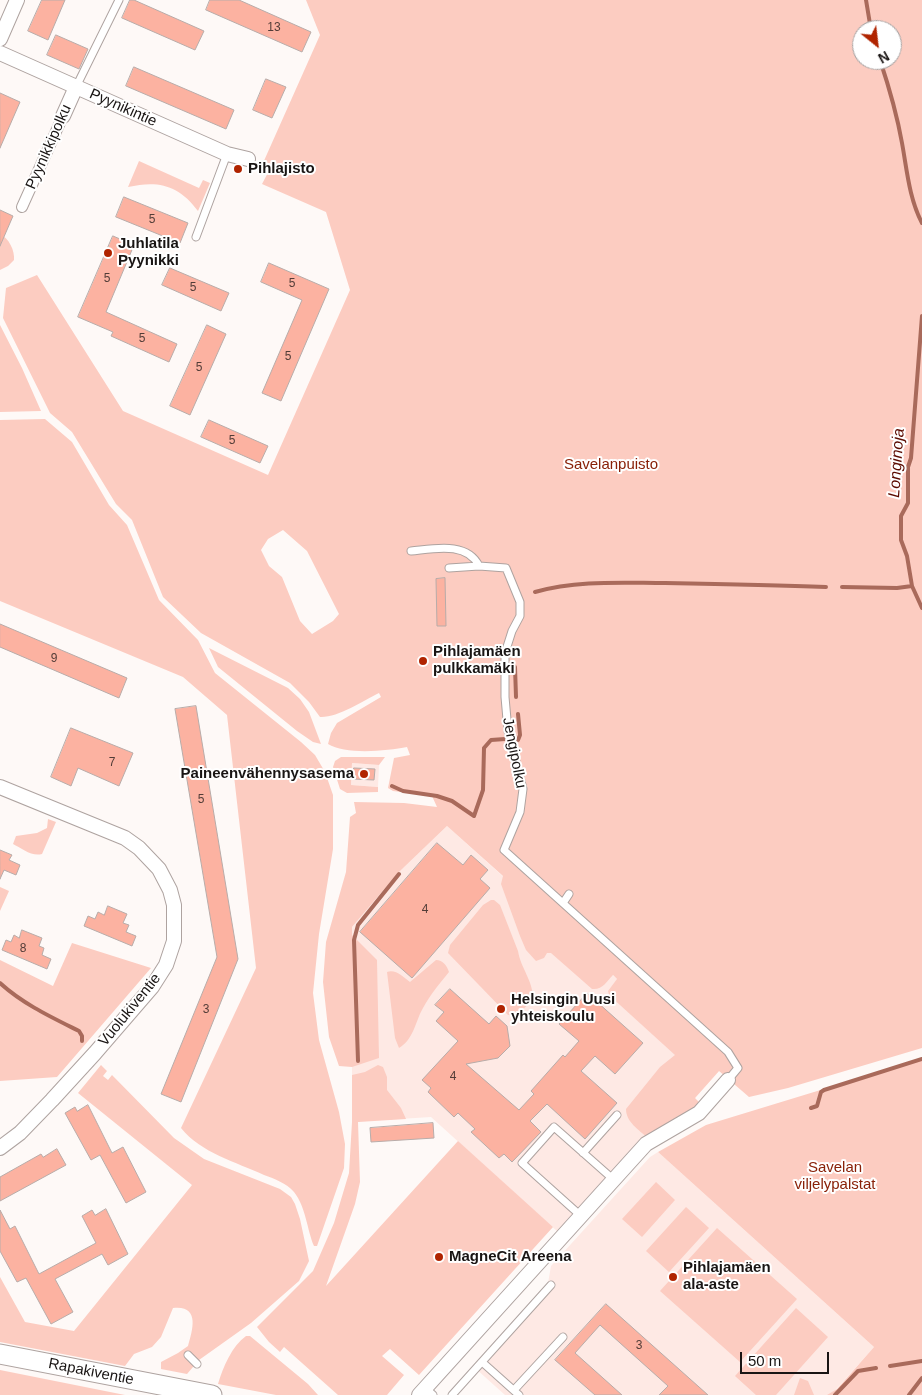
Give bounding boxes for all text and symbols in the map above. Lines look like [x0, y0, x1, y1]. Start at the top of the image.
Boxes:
north arrow [852, 20, 902, 70]
house number: 13 [267, 21, 281, 35]
text: N [875, 48, 892, 67]
street label: Pyynikintie [87, 85, 159, 131]
street label: Pyynikkipolku [22, 102, 76, 192]
place label: Pihlajisto [248, 160, 315, 178]
marker: Pihlajisto [232, 163, 244, 175]
house number: 5 [149, 213, 155, 227]
place label: Juhlatila Pyynikki [118, 235, 179, 270]
marker: Juhlatila Pyynikki [102, 247, 114, 259]
house number: 5 [104, 272, 110, 286]
house number: 5 [289, 277, 295, 291]
house number: 5 [190, 281, 196, 295]
house number: 5 [139, 332, 145, 346]
house number: 5 [285, 350, 291, 364]
house number: 5 [196, 361, 202, 375]
water label: Longinoja [885, 428, 909, 498]
house number: 5 [229, 434, 235, 448]
park label: Savelanpuisto [564, 456, 658, 474]
place label: Pihlajamäen pulkkamäki [433, 643, 521, 678]
house number: 9 [51, 652, 57, 666]
marker: Pihlajamäen pulkkamäki [417, 655, 429, 667]
street label: Jengipolku [498, 716, 530, 790]
house number: 7 [109, 756, 115, 770]
place label: Paineenvähennysasema [181, 765, 354, 783]
marker: Paineenvähennysasema [358, 768, 370, 780]
house number: 5 [198, 793, 204, 807]
house number: 4 [422, 903, 428, 917]
house number: 8 [20, 942, 26, 956]
street label: Vuolukiventie [95, 970, 165, 1050]
place label: Helsingin Uusi yhteiskoulu [511, 991, 615, 1026]
house number: 3 [203, 1003, 209, 1017]
marker: Helsingin Uusi yhteiskoulu [495, 1003, 507, 1015]
house number: 4 [450, 1070, 456, 1084]
park label: Savelan viljelypalstat [795, 1159, 875, 1194]
place label: MagneCit Areena [449, 1248, 572, 1266]
marker: MagneCit Areena [433, 1251, 445, 1263]
place label: Pihlajamäen ala-aste [683, 1259, 771, 1294]
marker: Pihlajamäen ala-aste [667, 1271, 679, 1283]
house number: 3 [636, 1339, 642, 1353]
scale bar [742, 1342, 831, 1374]
text: 50 m [748, 1352, 781, 1369]
street label: Rapakiventie [47, 1355, 135, 1389]

